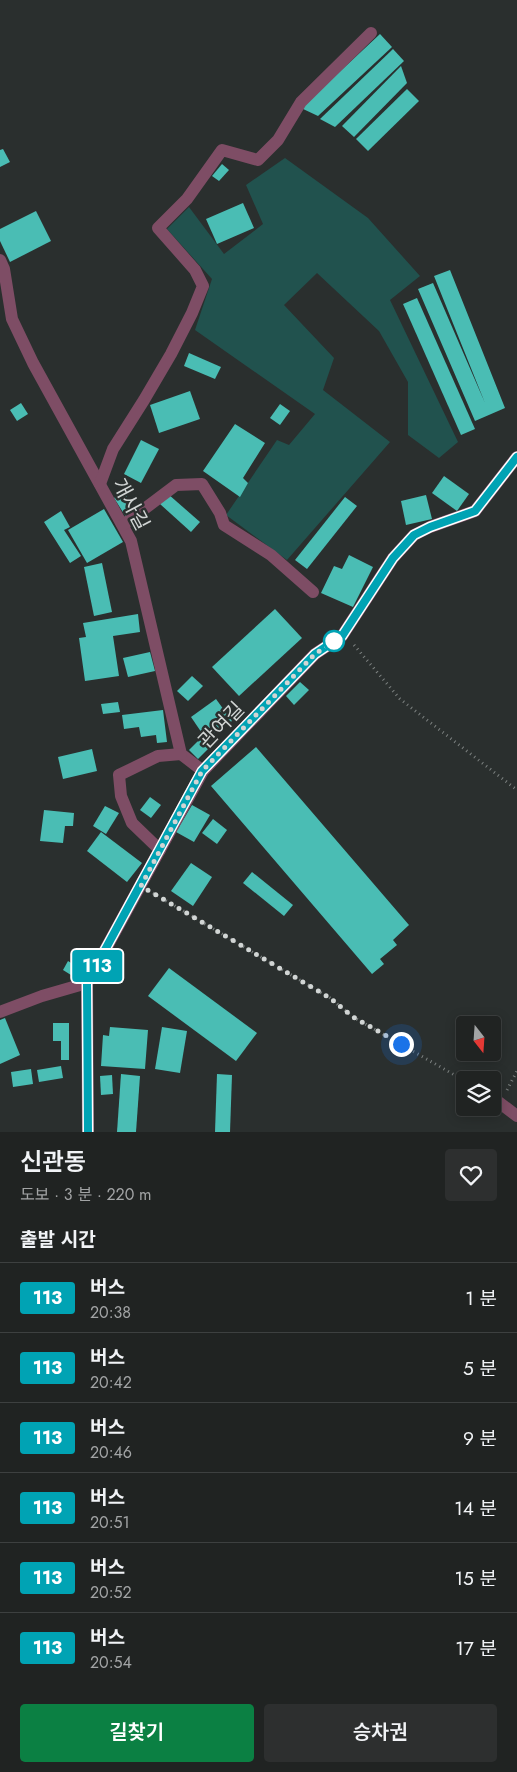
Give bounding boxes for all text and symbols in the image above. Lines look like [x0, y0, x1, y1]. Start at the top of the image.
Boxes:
street label: 개사길 [105, 473, 156, 535]
unlabelled marker [323, 630, 345, 652]
street label: 관여길 [192, 695, 251, 755]
line badge: 113 [68, 950, 126, 982]
text: 113 [82, 953, 112, 979]
north arrow [456, 1016, 501, 1061]
map controls [456, 1016, 501, 1116]
your location [389, 1032, 414, 1057]
button: layers [456, 1071, 501, 1116]
text: 신관동 [20, 1144, 86, 1179]
button: heart [445, 1149, 497, 1201]
text: 도보 · 3 분 · 220 m [20, 1183, 152, 1206]
text: 출발 시간 [20, 1226, 96, 1253]
text: 버스 [90, 1274, 125, 1301]
text: 113 [33, 1285, 62, 1311]
text: 1 분 [465, 1285, 497, 1312]
text: 20:38 [90, 1301, 131, 1324]
text: 버스 [90, 1344, 125, 1371]
text: 113 [33, 1355, 62, 1381]
text: 5 분 [463, 1355, 497, 1382]
text: 20:42 [90, 1371, 132, 1394]
text: 버스 [90, 1414, 125, 1441]
text: 113 [33, 1425, 62, 1451]
text: 9 분 [463, 1425, 497, 1452]
text: 20:46 [90, 1441, 132, 1464]
text: 버스 [90, 1484, 125, 1511]
text: 113 [33, 1495, 62, 1521]
text: 14 분 [454, 1495, 497, 1522]
text: 20:51 [90, 1511, 130, 1534]
text: 버스 [90, 1554, 125, 1581]
text: 113 [33, 1565, 62, 1591]
text: 15 분 [455, 1565, 497, 1592]
text: 20:52 [90, 1581, 132, 1604]
text: 버스 [90, 1624, 125, 1651]
text: 113 [33, 1635, 62, 1661]
text: 17 분 [455, 1635, 497, 1662]
text: 20:54 [90, 1651, 132, 1674]
button: 길찾기 [20, 1704, 254, 1762]
button: 승차권 [264, 1704, 497, 1762]

